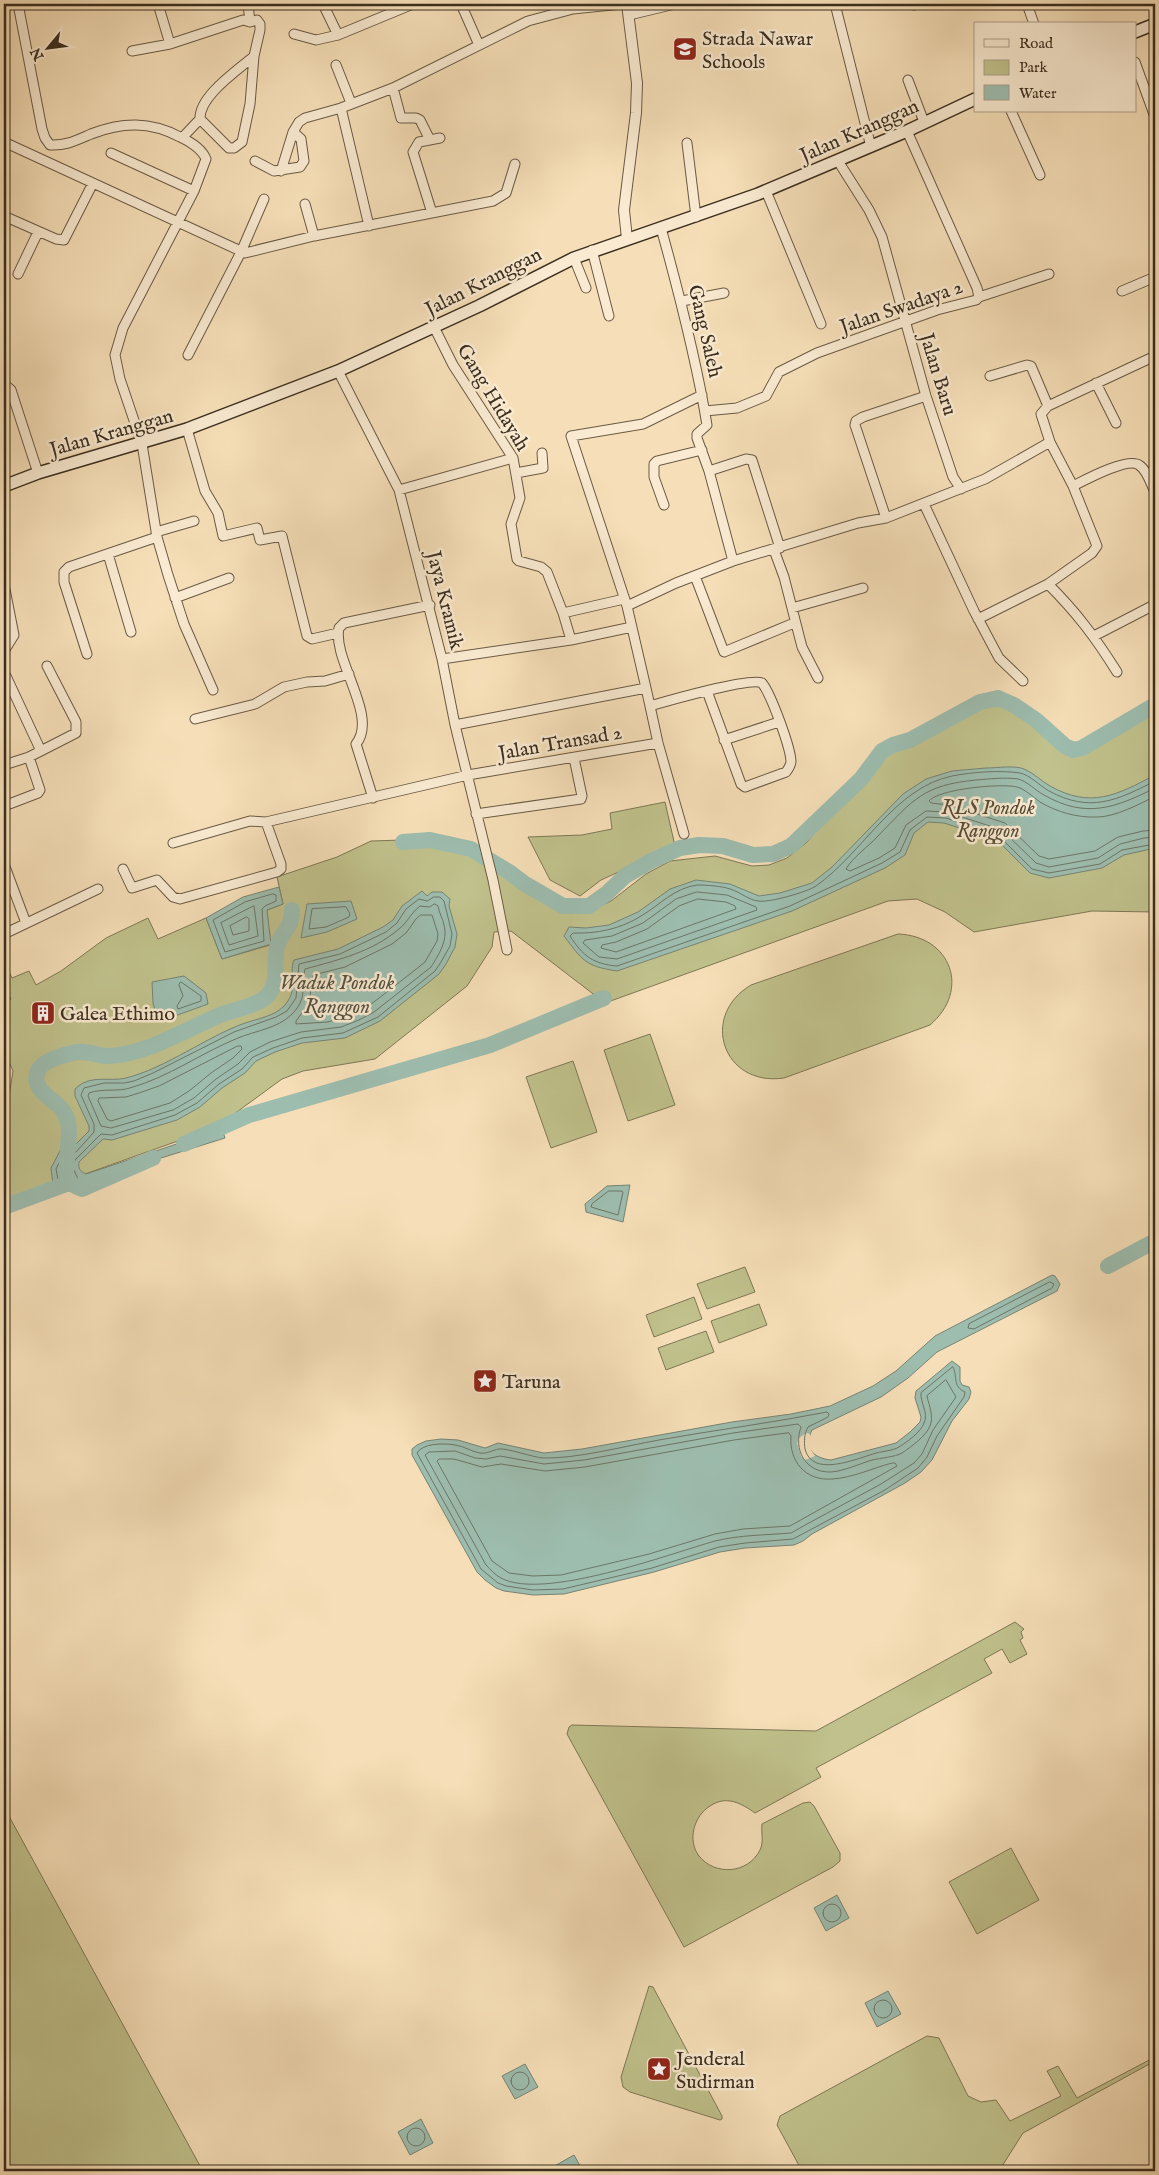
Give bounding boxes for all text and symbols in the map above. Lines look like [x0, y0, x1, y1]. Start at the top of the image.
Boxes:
north arrow [22, 22, 72, 72]
legend [974, 22, 1136, 112]
place label: Strada Nawar Schools [702, 27, 814, 75]
text: Road [1019, 34, 1054, 53]
school or university icon: Strada Nawar Schools [672, 36, 698, 62]
text: N [27, 44, 49, 64]
text: Park [1019, 58, 1049, 77]
text: Water [1019, 84, 1057, 103]
street label: Jalan Kranggan [794, 94, 923, 170]
street label: Jalan Kranggan [419, 242, 546, 323]
street label: Jalan Swadaya 2 [835, 275, 966, 341]
street label: Gang Saleh [682, 282, 727, 381]
street label: Jalan Baru [913, 328, 962, 419]
street label: Gang Hidayah [451, 340, 535, 456]
street label: Jalan Kranggan [45, 404, 176, 464]
street label: Jaya Kramik [420, 547, 469, 653]
street label: Jalan Transad 2 [494, 720, 624, 767]
park label: RLS Pondok Ranggon [941, 796, 1035, 845]
water label: Waduk Pondok Ranggon [280, 970, 395, 1021]
building icon: Galea Ethimo [30, 1000, 56, 1026]
place label: Galea Ethimo [60, 1002, 175, 1027]
place icon: Taruna [472, 1368, 498, 1394]
place label: Taruna [502, 1370, 561, 1395]
place label: Jenderal Sudirman [674, 2047, 755, 2095]
place icon: Jenderal Sudirman [646, 2056, 672, 2082]

